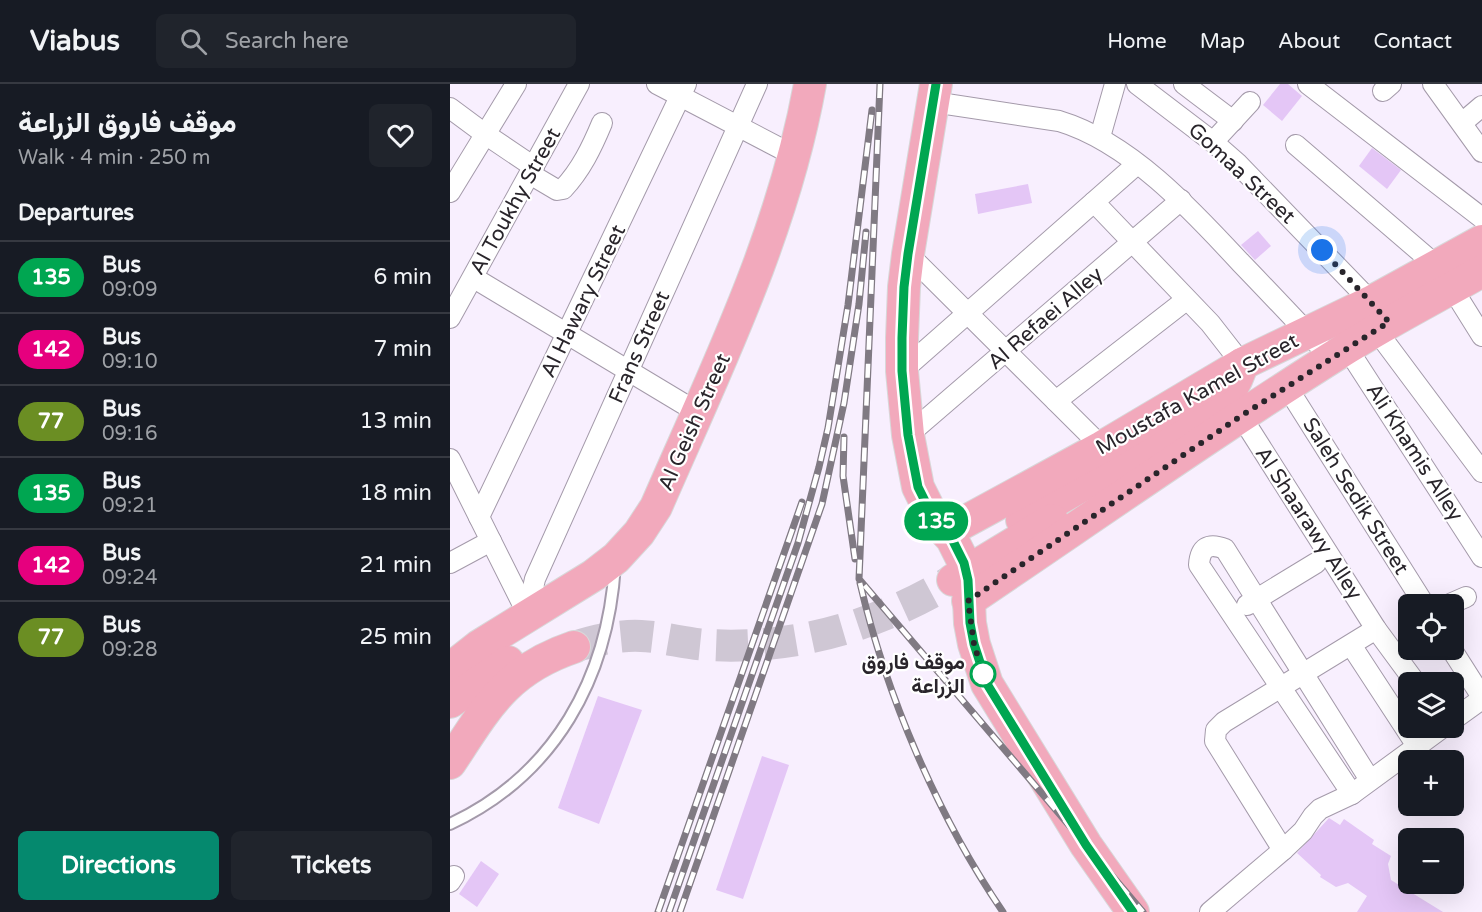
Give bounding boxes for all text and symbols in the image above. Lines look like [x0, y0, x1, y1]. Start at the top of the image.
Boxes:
search box [156, 14, 576, 68]
text: Viabus [30, 24, 120, 58]
icon: search [177, 25, 210, 58]
text: Search here [225, 28, 349, 54]
text: Home [1107, 29, 1167, 54]
text: Map [1200, 29, 1245, 54]
text: About [1278, 29, 1340, 54]
text: Contact [1373, 29, 1452, 54]
button: heart [369, 104, 432, 167]
text: موقف فاروق الزراعة [18, 106, 236, 140]
street label: Gomaa Street [1183, 117, 1300, 229]
street label: Al Toukhy Street [465, 123, 566, 279]
text: Walk · 4 min · 250 m [18, 146, 210, 170]
text: Departures [18, 200, 134, 226]
street label: Al Hawary Street [536, 221, 631, 382]
your location [1307, 235, 1337, 265]
text: Bus [102, 252, 141, 278]
street label: Al Refaei Alley [983, 262, 1108, 375]
text: 6 min [373, 264, 432, 290]
text: 135 [31, 265, 71, 290]
text: 09:09 [102, 278, 157, 302]
street label: Frans Street [604, 287, 675, 407]
text: Bus [102, 324, 141, 350]
street label: Moustafa Kamel Street [1092, 328, 1303, 461]
text: 7 min [373, 336, 432, 362]
text: 142 [31, 337, 71, 362]
text: 09:10 [102, 350, 157, 374]
street label: Al Geish Street [653, 350, 736, 495]
street label: Ali Khamis Alley [1361, 379, 1468, 526]
text: Bus [102, 396, 141, 422]
text: 13 min [360, 408, 432, 434]
text: 77 [38, 409, 64, 434]
street label: Saleh Sedik Street [1297, 413, 1414, 579]
text: 09:16 [102, 422, 157, 446]
street label: Al Shaarawy Alley [1250, 442, 1367, 605]
text: Bus [102, 468, 141, 494]
text: 18 min [360, 480, 432, 506]
text: 135 [31, 481, 71, 506]
text: 09:21 [102, 494, 157, 518]
line badge: 135 [902, 502, 970, 540]
text: 135 [916, 509, 956, 534]
text: Bus [102, 540, 141, 566]
text: 21 min [360, 552, 432, 578]
text: 142 [31, 553, 71, 578]
text: 09:24 [102, 566, 157, 590]
map controls [1398, 594, 1464, 894]
button: locate [1398, 594, 1464, 660]
text: Bus [102, 612, 141, 638]
text: 25 min [360, 624, 432, 650]
text: 77 [38, 625, 64, 650]
text: 09:28 [102, 638, 157, 662]
place label: موقف فاروق الزراعة [862, 650, 965, 699]
marker: موقف فاروق الزراعة [970, 661, 996, 687]
button: layers [1398, 672, 1464, 738]
button: + [1398, 750, 1464, 816]
button: − [1398, 828, 1464, 894]
button: Directions [18, 831, 219, 900]
button: Tickets [231, 831, 432, 900]

